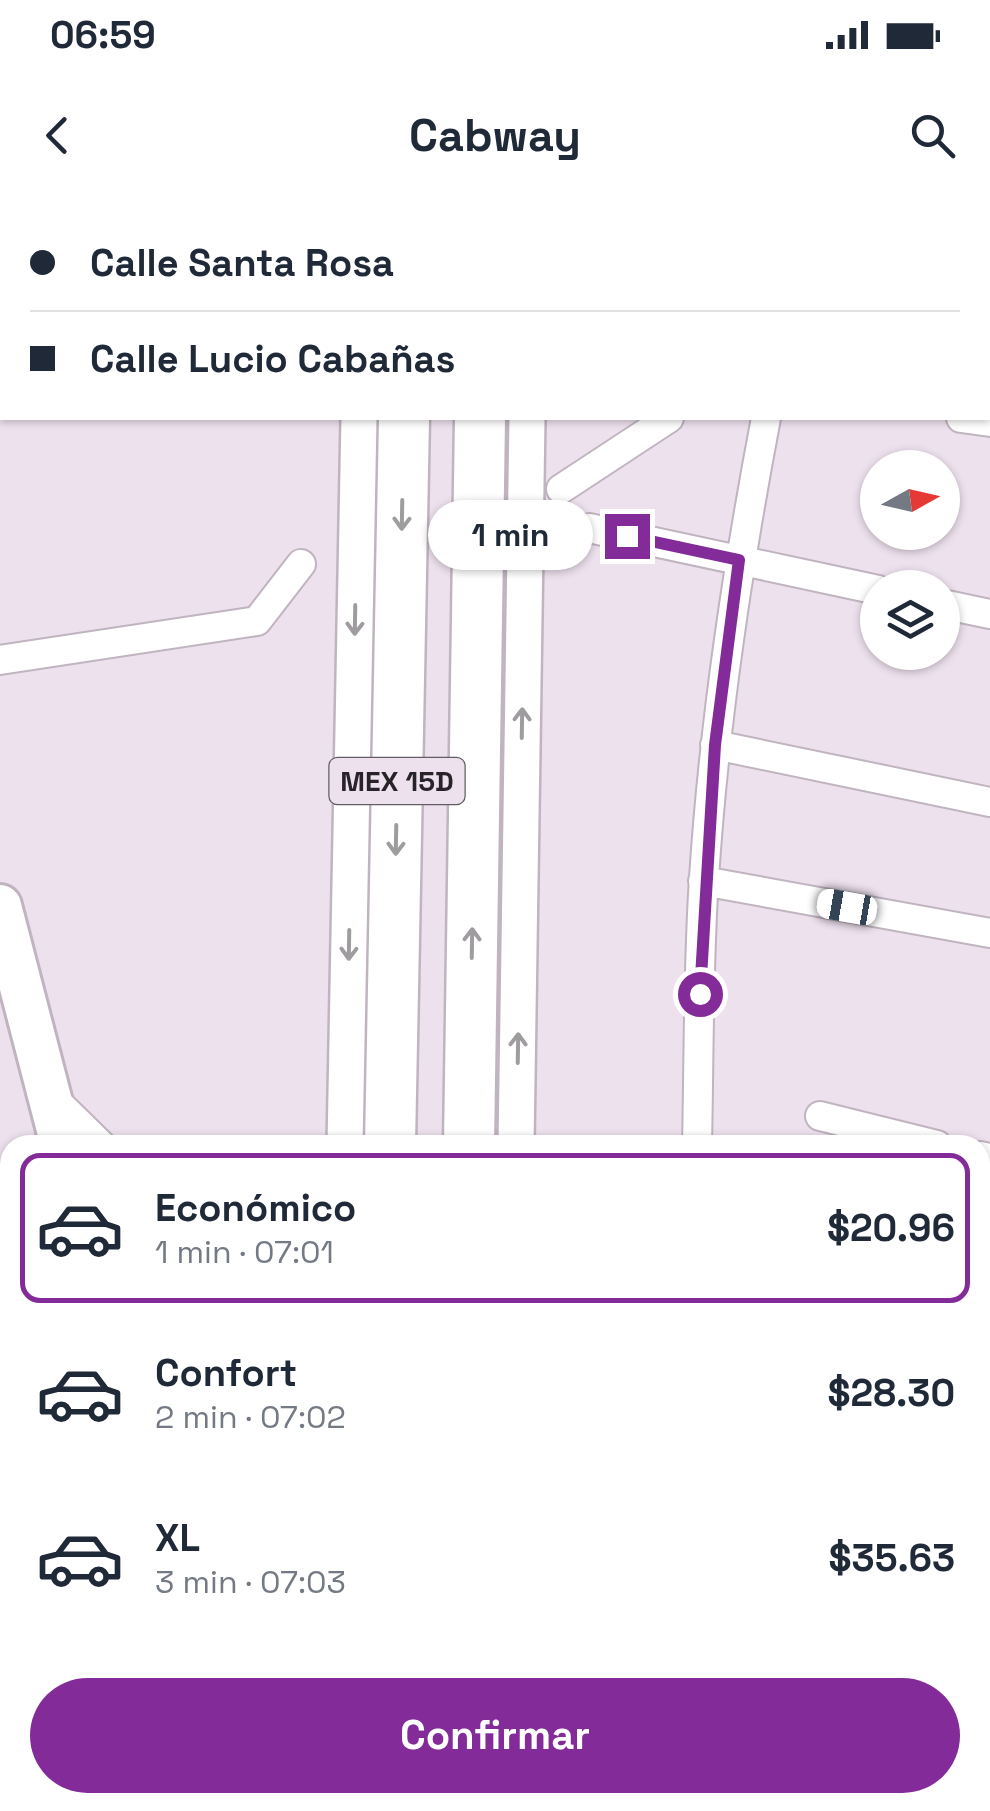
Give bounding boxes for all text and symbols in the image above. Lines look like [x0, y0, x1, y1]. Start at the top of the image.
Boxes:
text: 06:59 [50, 11, 156, 59]
text: Cabway [409, 107, 581, 164]
icon: back [30, 108, 85, 163]
icon: search [905, 108, 960, 163]
text: Calle Santa Rosa [90, 239, 394, 287]
text: Calle Lucio Cabañas [90, 335, 455, 383]
north arrow [860, 450, 960, 550]
map controls [860, 450, 960, 670]
one-way arrow [392, 498, 412, 530]
callout: 1 min [427, 501, 592, 571]
route end [605, 514, 650, 559]
text: 1 min [471, 515, 550, 555]
button: layers [860, 570, 960, 670]
one-way arrow [346, 602, 364, 635]
one-way arrow [513, 707, 532, 739]
road number: MEX 15D [330, 758, 464, 804]
one-way arrow [386, 823, 405, 855]
car [815, 887, 879, 927]
one-way arrow [463, 927, 482, 959]
one-way arrow [339, 928, 358, 960]
route start [678, 972, 723, 1017]
one-way arrow [508, 1032, 527, 1064]
icon: car [35, 1183, 125, 1273]
text: Económico [155, 1184, 356, 1232]
text: $20.96 [827, 1204, 955, 1252]
text: 1 min · 07:01 [155, 1232, 334, 1272]
icon: car [35, 1348, 125, 1438]
text: Confort [155, 1349, 297, 1397]
text: $28.30 [828, 1369, 955, 1417]
text: 2 min · 07:02 [155, 1397, 346, 1437]
icon: car [35, 1513, 125, 1603]
text: XL [155, 1514, 200, 1562]
text: $35.63 [829, 1534, 955, 1582]
text: 3 min · 07:03 [155, 1562, 346, 1602]
button: Confirmar [30, 1678, 960, 1793]

